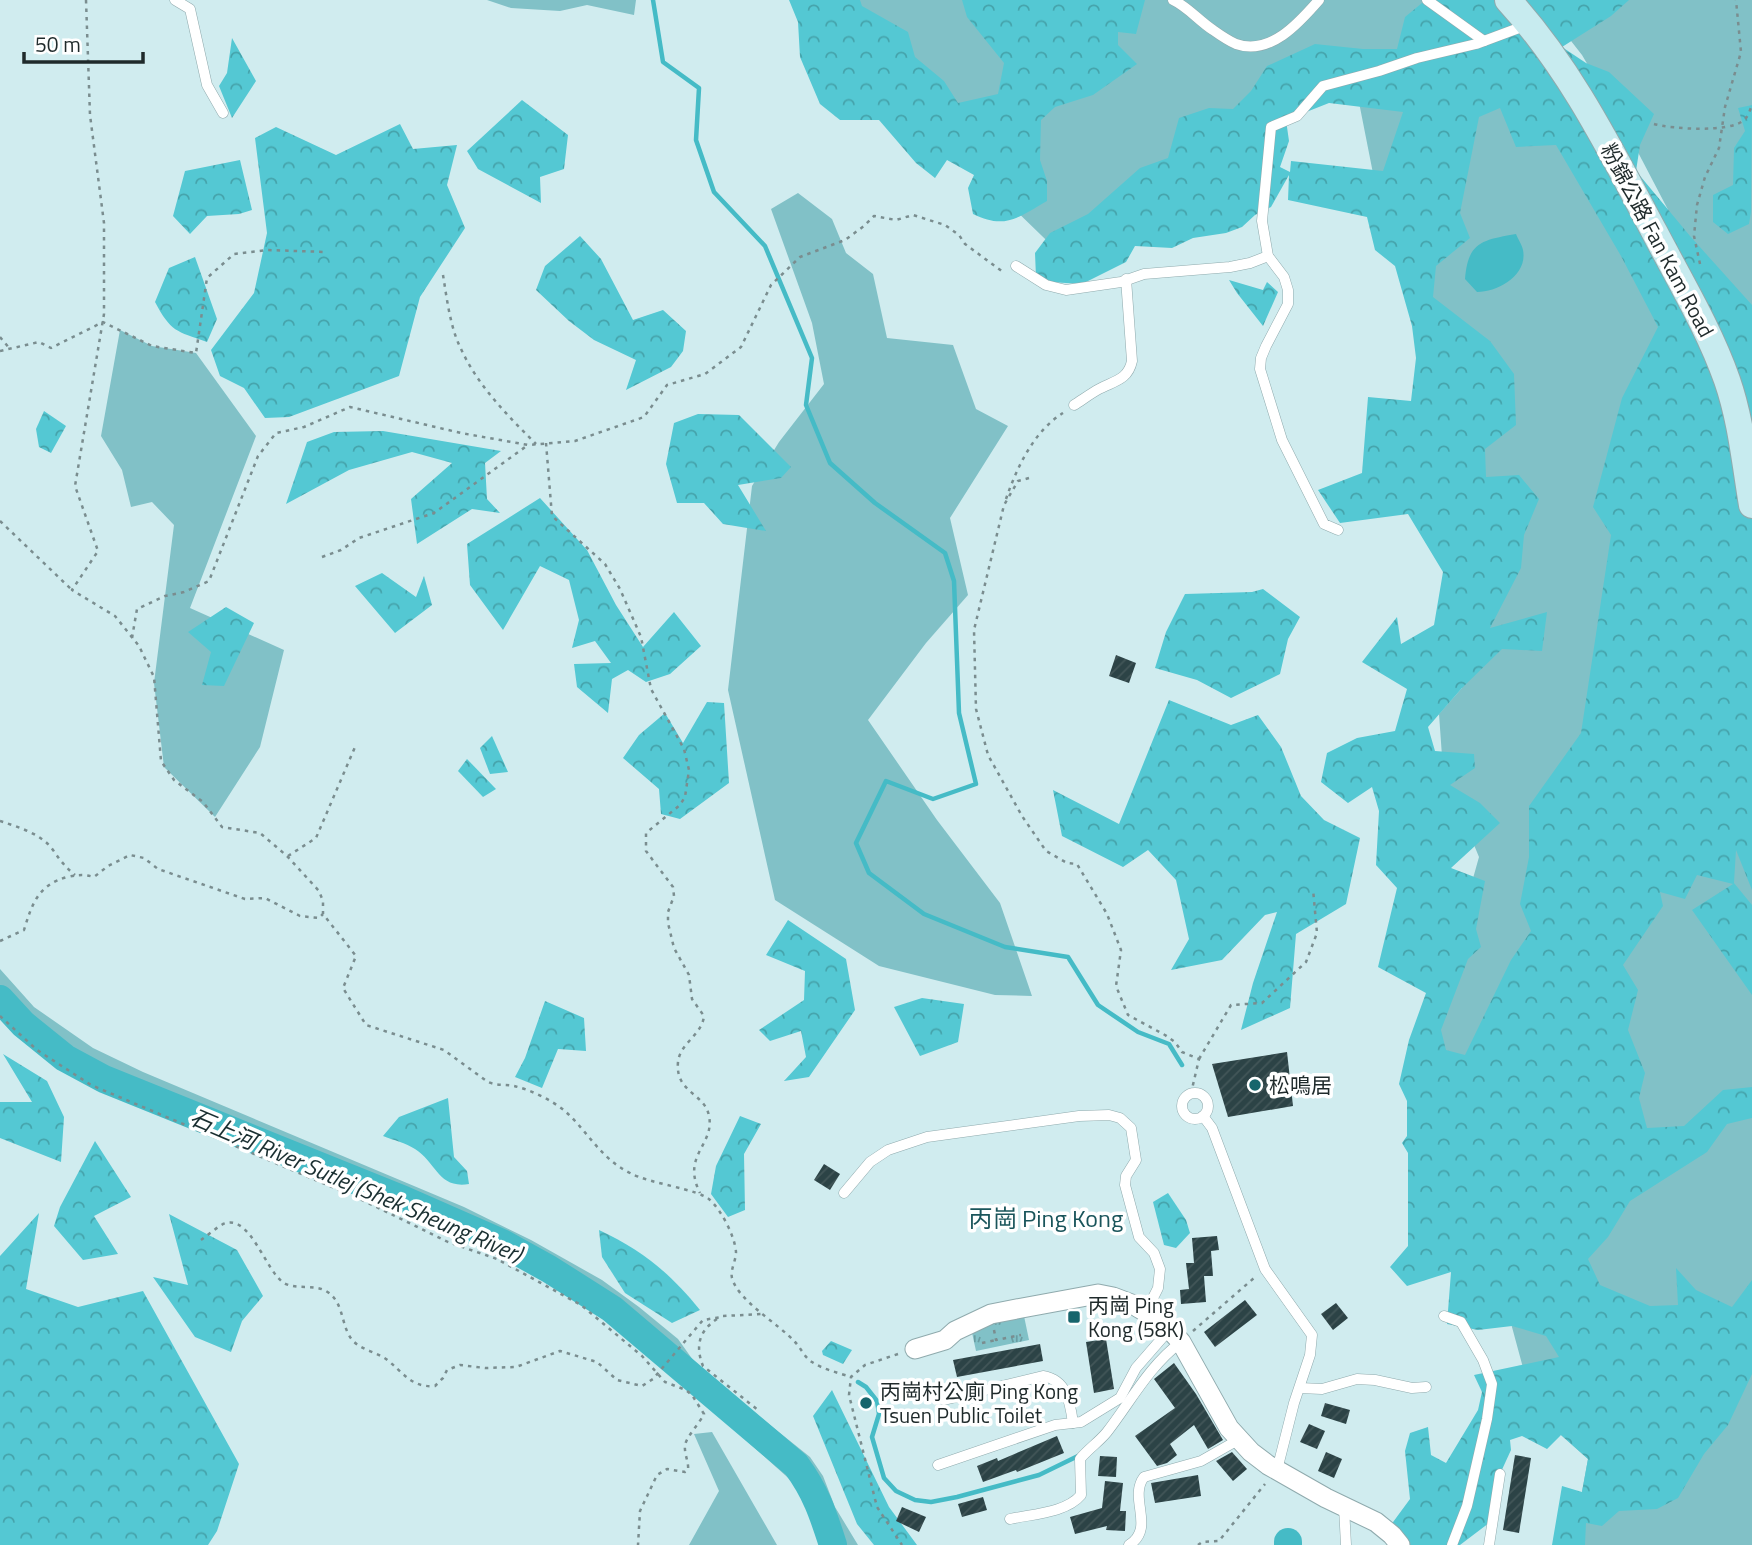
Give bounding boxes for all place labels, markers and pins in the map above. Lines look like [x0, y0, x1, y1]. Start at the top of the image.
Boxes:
place label: 松鳴居 [1269, 1069, 1332, 1101]
marker: 松鳴居 [1247, 1077, 1263, 1093]
place label: 丙崗 Ping Kong (58K) [1088, 1289, 1184, 1345]
marker: 丙崗 Ping Kong (58K) [1066, 1309, 1082, 1325]
place label: 丙崗村公廁 Ping Kong Tsuen Public Toilet [880, 1375, 1078, 1431]
marker: 丙崗村公廁 Ping Kong Tsuen Public Toilet [858, 1395, 874, 1411]

